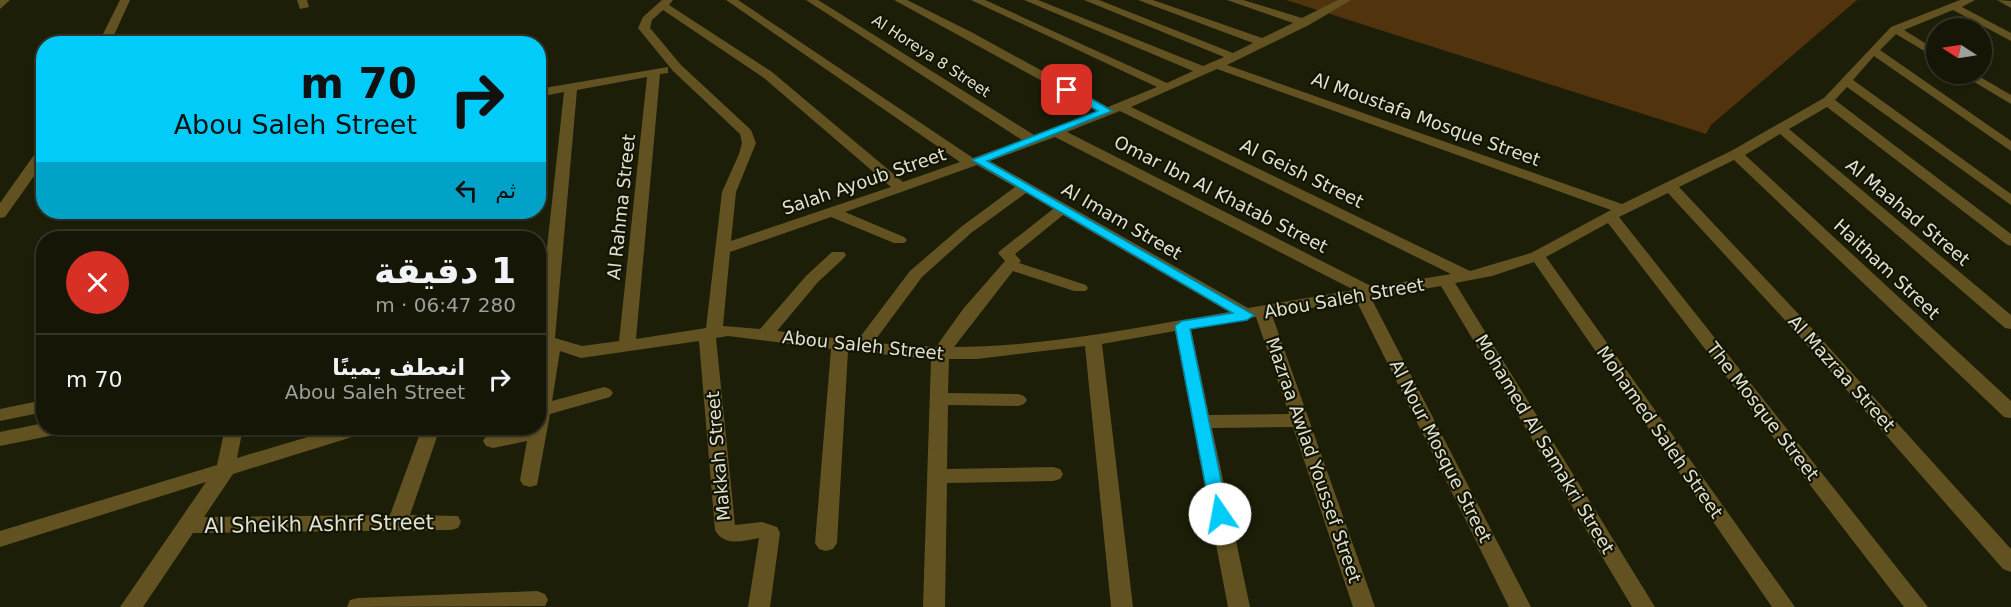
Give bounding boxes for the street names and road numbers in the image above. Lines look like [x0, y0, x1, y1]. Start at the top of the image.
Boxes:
street label: Al Horeya 8 Street [868, 11, 994, 101]
street label: Al Moustafa Mosque Street [1309, 68, 1543, 170]
street label: Omar Ibn Al Khatab Street [1111, 131, 1331, 257]
street label: Al Rahma Street [603, 133, 639, 281]
street label: Al Geish Street [1237, 134, 1367, 212]
street label: Salah Ayoub Street [779, 143, 949, 219]
street label: Al Maahad Street [1842, 154, 1974, 270]
street label: Al Imam Street [1058, 178, 1186, 264]
street label: Haitham Street [1830, 215, 1944, 323]
street label: Abou Saleh Street [1262, 274, 1426, 322]
street label: Al Mazraa Street [1784, 311, 1900, 435]
street label: Abou Saleh Street [781, 326, 945, 364]
street label: Mohamed Al Samakri Street [1471, 331, 1619, 557]
street label: Mazraa Awlad Youssef Street [1262, 334, 1366, 586]
street label: The Mosque Street [1702, 337, 1823, 484]
street label: Mohamed Saleh Street [1593, 342, 1727, 522]
street label: Al Nour Mosque Street [1386, 356, 1496, 546]
street label: Makkah Street [702, 390, 734, 522]
street label: Al Sheikh Ashrf Street [204, 510, 434, 538]

